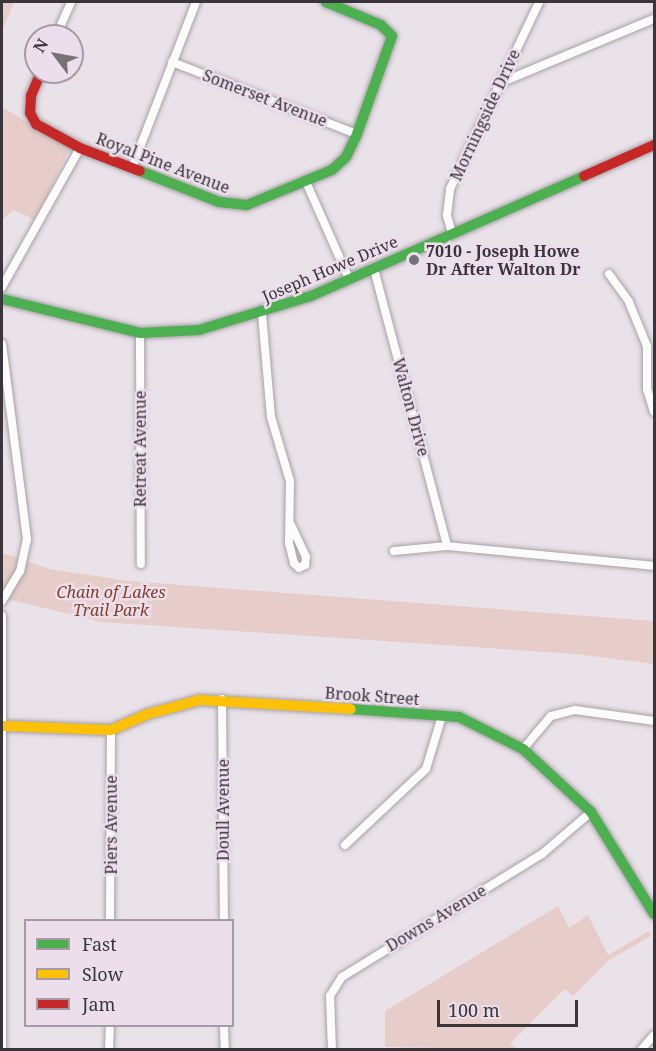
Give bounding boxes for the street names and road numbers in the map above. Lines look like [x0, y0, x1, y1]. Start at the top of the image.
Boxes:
street label: Morningside Drive [446, 46, 524, 184]
street label: Somerset Avenue [200, 65, 330, 131]
street label: Royal Pine Avenue [93, 129, 233, 197]
street label: Joseph Howe Drive [259, 232, 401, 306]
street label: Walton Drive [389, 356, 433, 458]
street label: Retreat Avenue [130, 391, 150, 507]
street label: Brook Street [324, 683, 420, 709]
street label: Doull Avenue [213, 759, 233, 861]
street label: Piers Avenue [101, 775, 121, 875]
street label: Downs Avenue [382, 881, 490, 955]

